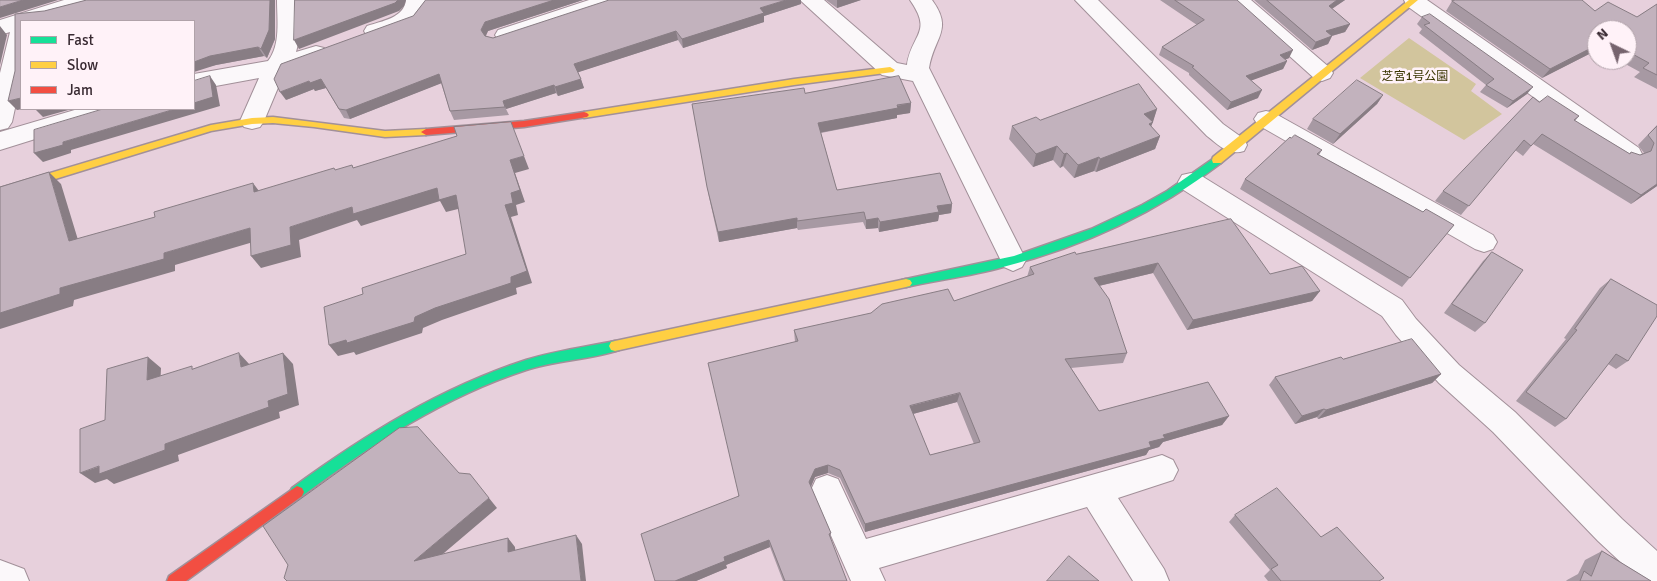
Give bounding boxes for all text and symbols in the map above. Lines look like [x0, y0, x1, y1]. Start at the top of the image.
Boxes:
legend [20, 20, 195, 110]
north arrow [1587, 20, 1637, 70]
text: N [1593, 25, 1612, 44]
text: Fast [67, 31, 94, 49]
text: Slow [67, 56, 98, 74]
park label: 芝宮1号公園 [1382, 70, 1448, 84]
text: Jam [67, 81, 93, 99]

